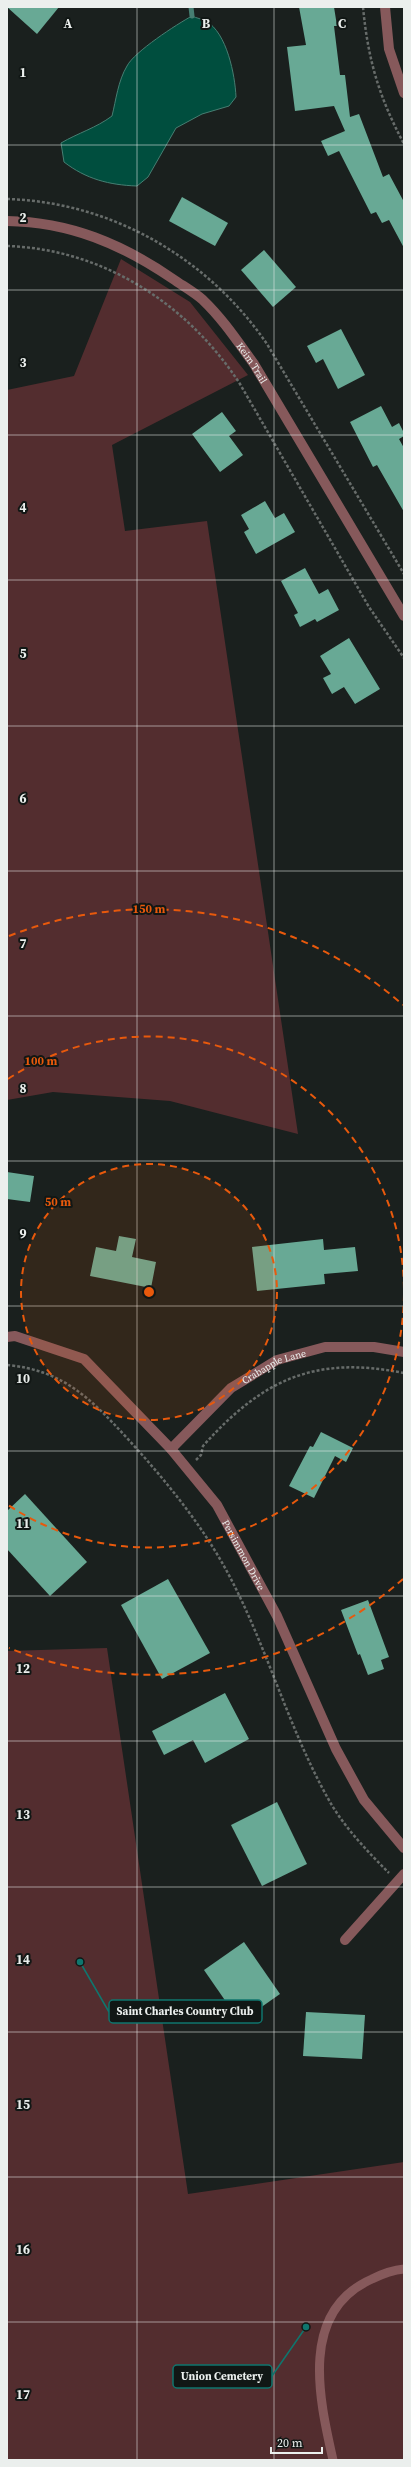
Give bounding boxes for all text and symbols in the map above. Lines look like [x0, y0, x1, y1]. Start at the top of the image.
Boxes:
text: A [64, 15, 73, 32]
text: B [202, 15, 211, 32]
text: C [338, 15, 346, 32]
text: 1 [19, 64, 27, 81]
text: 2 [19, 209, 27, 226]
street label: Keim Trail [234, 340, 270, 386]
text: 3 [19, 354, 27, 371]
text: 4 [19, 499, 27, 516]
text: 5 [19, 645, 27, 662]
text: 6 [19, 790, 27, 807]
text: 150 m [133, 901, 166, 917]
text: 7 [19, 935, 27, 952]
text: 100 m [25, 1053, 58, 1069]
text: 8 [19, 1080, 27, 1097]
text: 50 m [45, 1194, 71, 1210]
text: 9 [19, 1225, 27, 1242]
centre of rings [142, 1285, 156, 1299]
street label: Crabapple Lane [239, 1346, 307, 1387]
text: 10 [16, 1370, 30, 1387]
text: 11 [16, 1515, 30, 1532]
street label: Persimmon Drive [220, 1517, 268, 1592]
text: 12 [16, 1660, 30, 1677]
text: 13 [16, 1806, 30, 1823]
text: 14 [16, 1951, 30, 1968]
callout: Saint Charles Country Club [109, 2000, 262, 2023]
text: Saint Charles Country Club [117, 2004, 254, 2019]
text: 15 [16, 2096, 30, 2113]
text: 16 [16, 2241, 30, 2258]
callout: Union Cemetery [173, 2365, 272, 2388]
text: Union Cemetery [181, 2369, 263, 2384]
text: 17 [16, 2386, 30, 2403]
scale bar [271, 2429, 322, 2455]
text: 20 m [277, 2435, 303, 2451]

